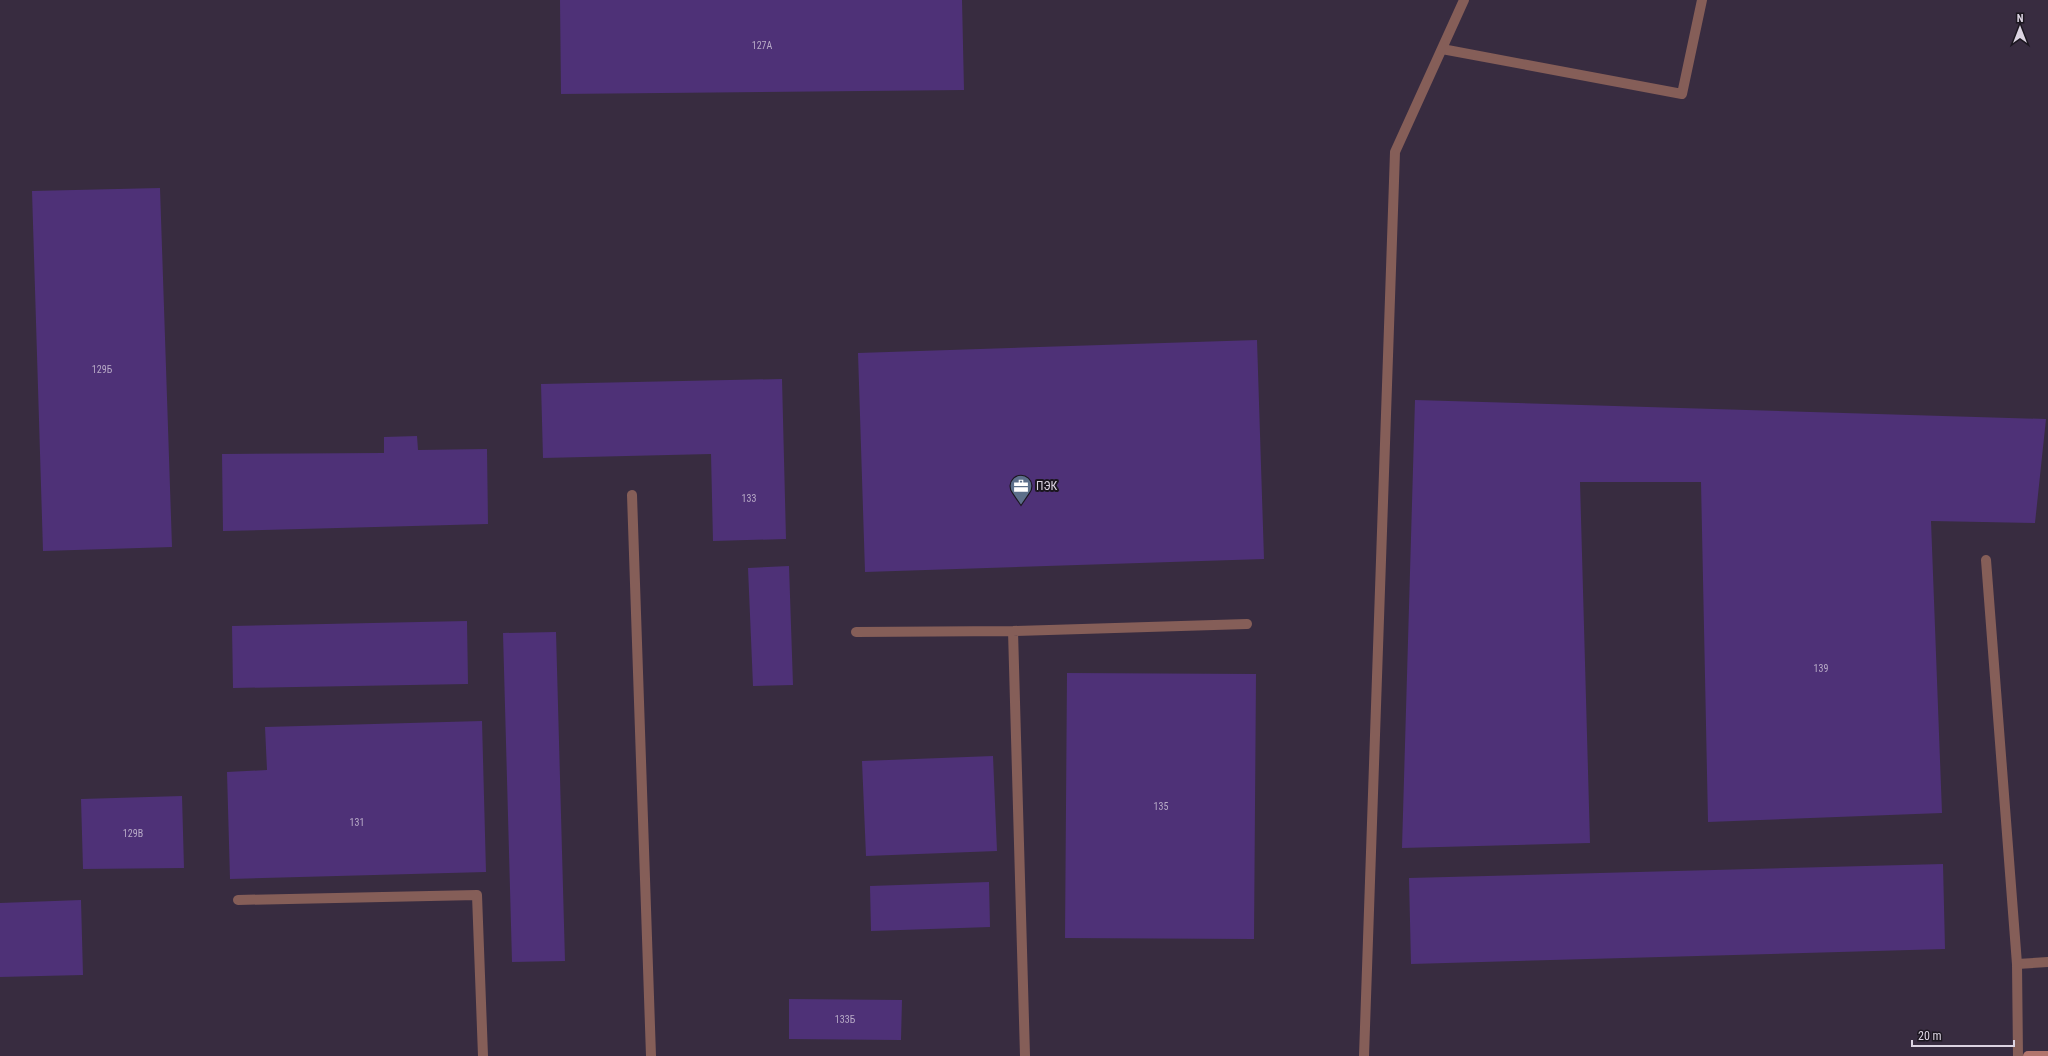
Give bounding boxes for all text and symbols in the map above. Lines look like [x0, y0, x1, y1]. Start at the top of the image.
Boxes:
north arrow [2000, 8, 2040, 48]
text: N [2017, 12, 2024, 25]
house number: 127А [752, 40, 773, 51]
house number: 129Б [92, 364, 113, 375]
office icon: ПЭК [1008, 473, 1034, 506]
place label: ПЭК [1036, 479, 1058, 493]
house number: 133 [742, 493, 756, 504]
house number: 139 [1814, 663, 1828, 674]
house number: 135 [1154, 801, 1168, 812]
house number: 131 [350, 817, 364, 828]
house number: 129В [123, 828, 143, 839]
house number: 133Б [835, 1014, 856, 1025]
scale bar [1912, 1022, 2014, 1048]
text: 20 m [1918, 1029, 1942, 1043]

